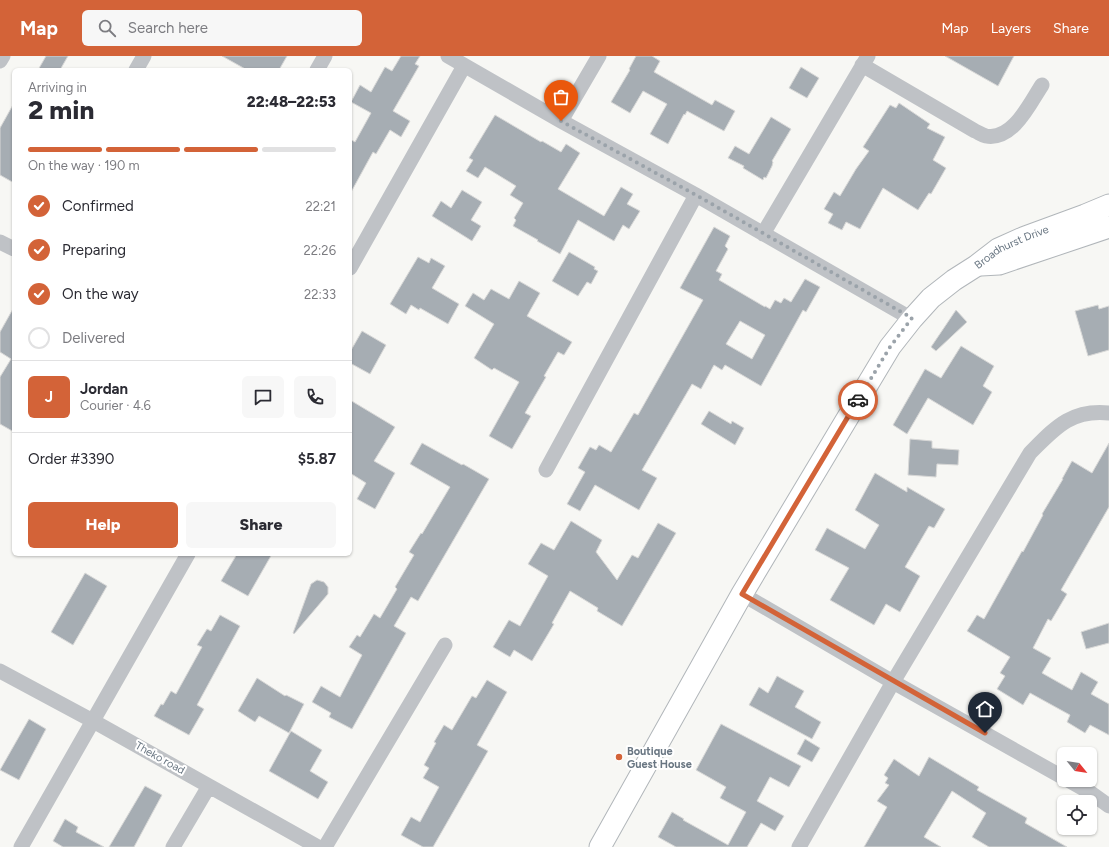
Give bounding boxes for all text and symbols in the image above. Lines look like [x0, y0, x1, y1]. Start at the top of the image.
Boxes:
search box [82, 10, 362, 46]
text: Map [20, 17, 58, 40]
icon: search [96, 17, 118, 39]
text: Search here [128, 19, 208, 37]
text: Map [941, 20, 969, 37]
text: Layers [991, 20, 1031, 37]
text: Share [1053, 20, 1089, 37]
text: Arriving in [28, 80, 87, 95]
pin [544, 80, 578, 121]
icon: bag [550, 86, 572, 108]
text: 22:48–22:53 [247, 93, 336, 111]
text: 2 min [28, 94, 94, 126]
text: On the way · 190 m [28, 158, 140, 173]
icon: check [28, 195, 50, 217]
text: Confirmed [62, 197, 134, 215]
text: 22:21 [306, 199, 336, 214]
street label: Broadhurst Drive [972, 222, 1050, 271]
icon: check [28, 239, 50, 261]
text: Preparing [62, 241, 126, 259]
text: 22:26 [304, 243, 336, 258]
icon: check [28, 283, 50, 305]
text: On the way [62, 285, 139, 303]
text: 22:33 [304, 287, 336, 302]
text: Delivered [62, 329, 125, 347]
button: chat [242, 376, 284, 418]
button: phone [294, 376, 336, 418]
text: Jordan [80, 380, 128, 398]
courier [838, 380, 878, 420]
text: J [45, 388, 53, 406]
icon: car [847, 389, 869, 411]
text: Courier · 4.6 [80, 398, 151, 413]
text: Order #3390 [28, 450, 114, 468]
text: $5.87 [298, 450, 336, 468]
button: Help [28, 502, 178, 548]
button: Share [186, 502, 336, 548]
pin [968, 692, 1002, 733]
icon: home [974, 698, 996, 720]
street label: Theko road [133, 739, 187, 777]
place label: Boutique Guest House [627, 745, 692, 771]
north arrow [1057, 747, 1097, 787]
map controls [1057, 747, 1097, 835]
marker: Boutique Guest House [614, 752, 624, 762]
button: locate [1057, 795, 1097, 835]

